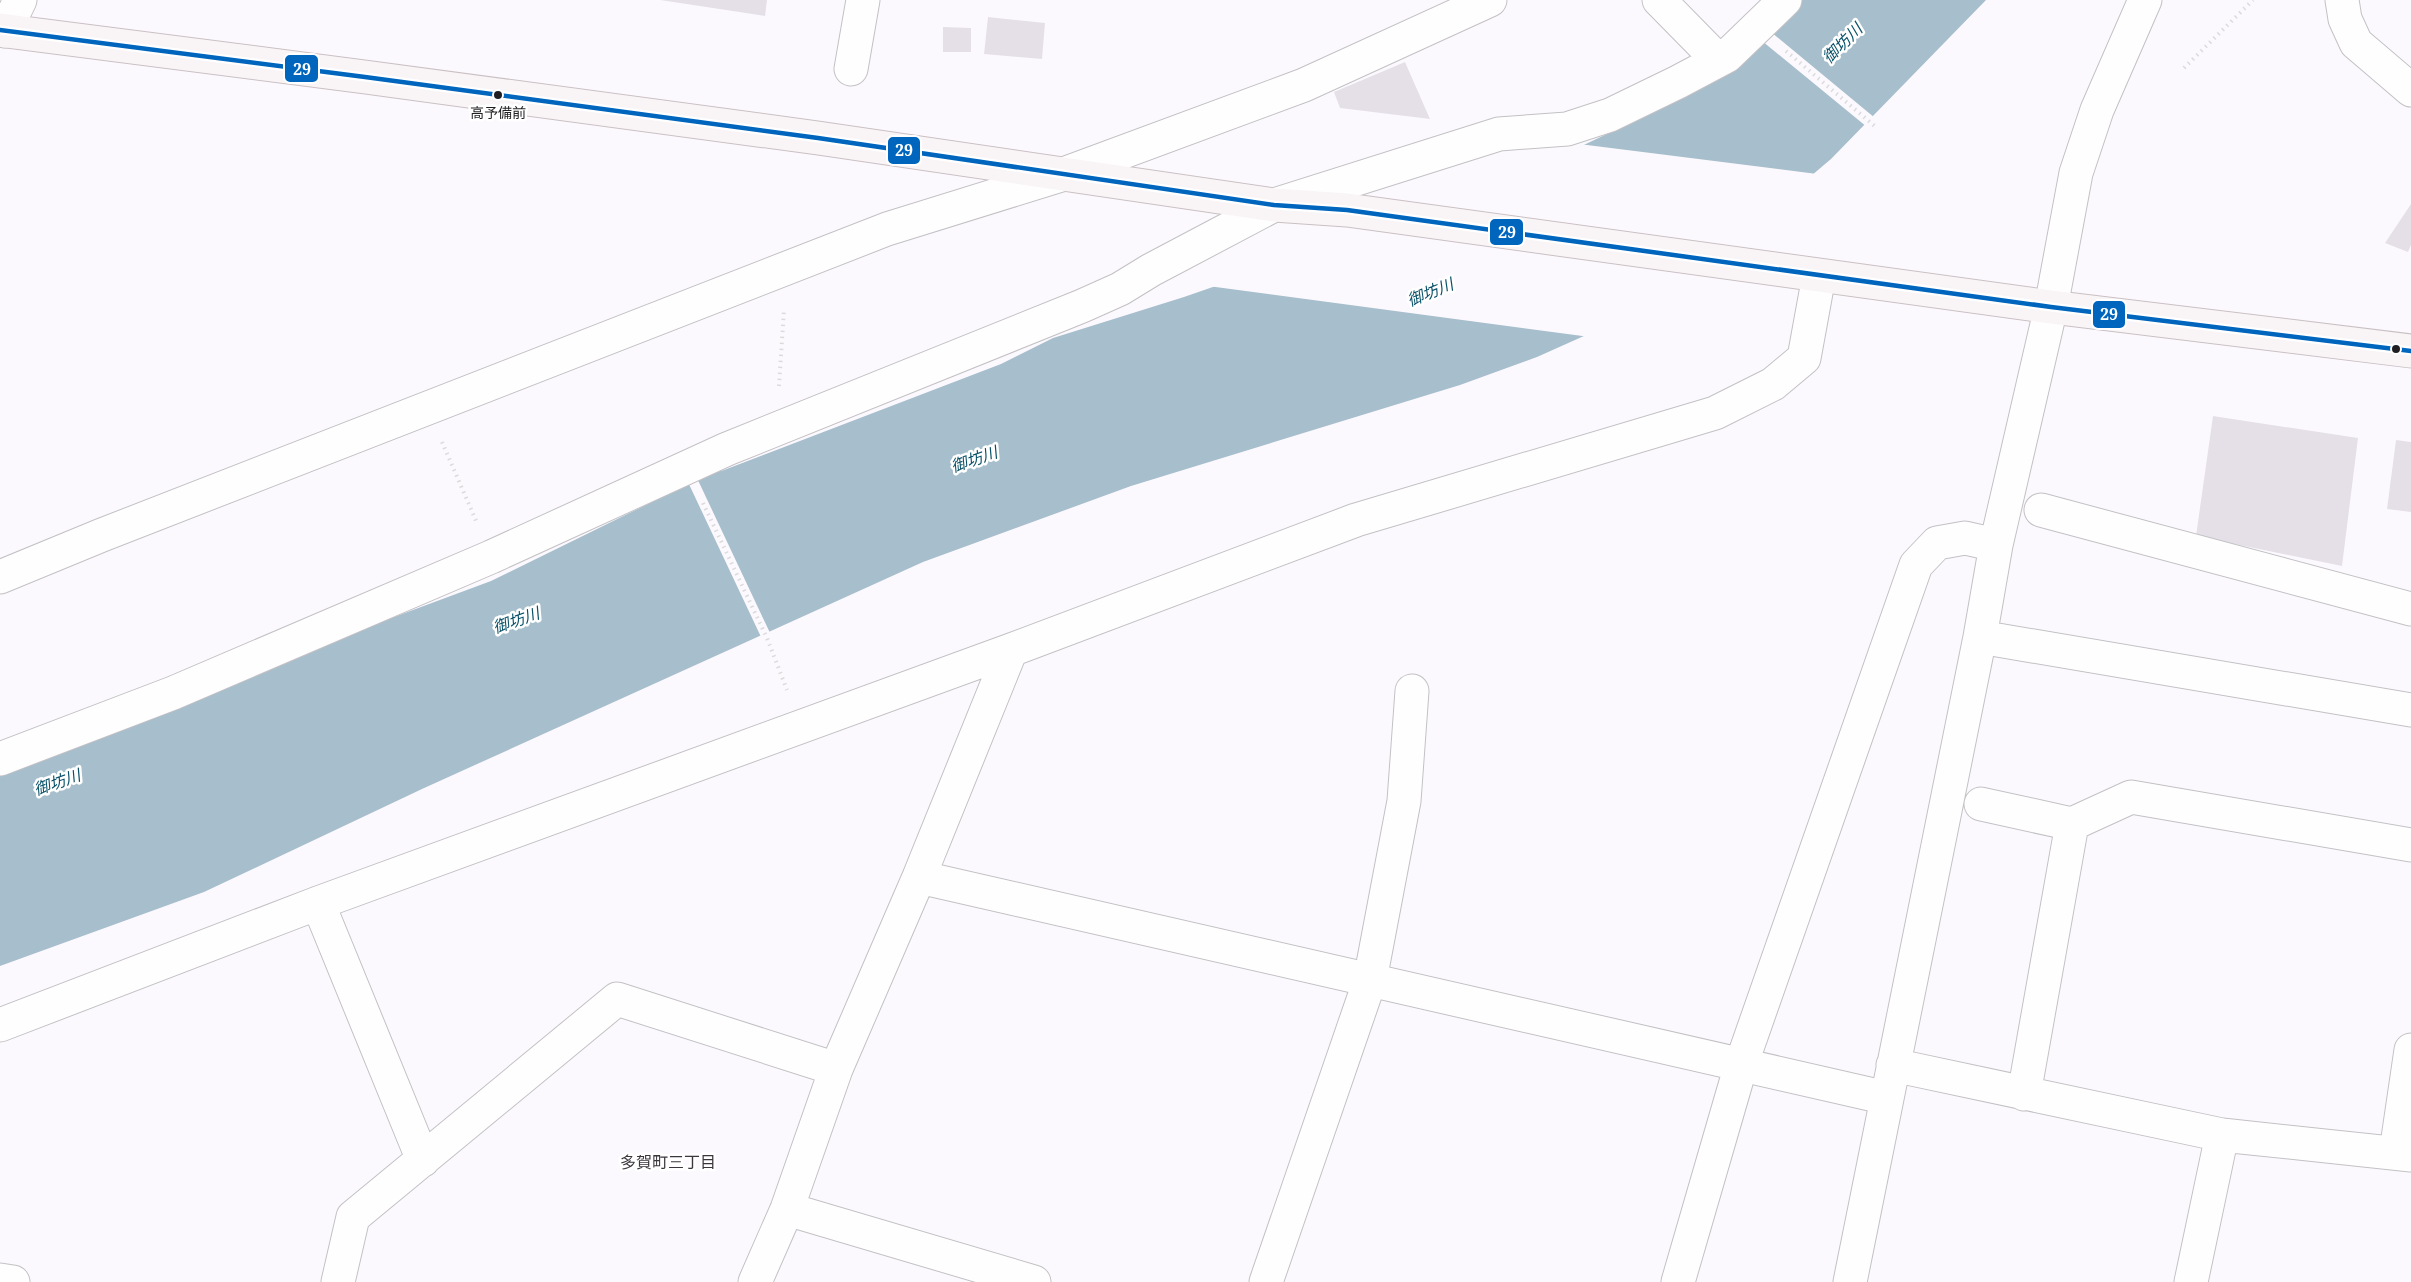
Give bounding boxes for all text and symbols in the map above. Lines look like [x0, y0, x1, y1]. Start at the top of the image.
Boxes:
water label: 御坊川 [1817, 17, 1868, 68]
line badge: 29 [284, 54, 319, 83]
text: 29 [293, 58, 311, 80]
marker: 高予備前 [492, 89, 504, 101]
place label: 高予備前 [470, 103, 526, 122]
line badge: 29 [887, 136, 921, 165]
text: 29 [895, 139, 913, 161]
line badge: 29 [1489, 218, 1524, 246]
text: 29 [1498, 221, 1516, 243]
water label: 御坊川 [1404, 272, 1458, 311]
line badge: 29 [2092, 300, 2126, 329]
text: 29 [2100, 303, 2118, 325]
unlabelled marker [2390, 343, 2402, 355]
water label: 御坊川 [948, 440, 1002, 477]
water label: 御坊川 [490, 601, 544, 638]
water label: 御坊川 [31, 763, 85, 800]
district label: 多賀町三丁目 [620, 1151, 716, 1173]

